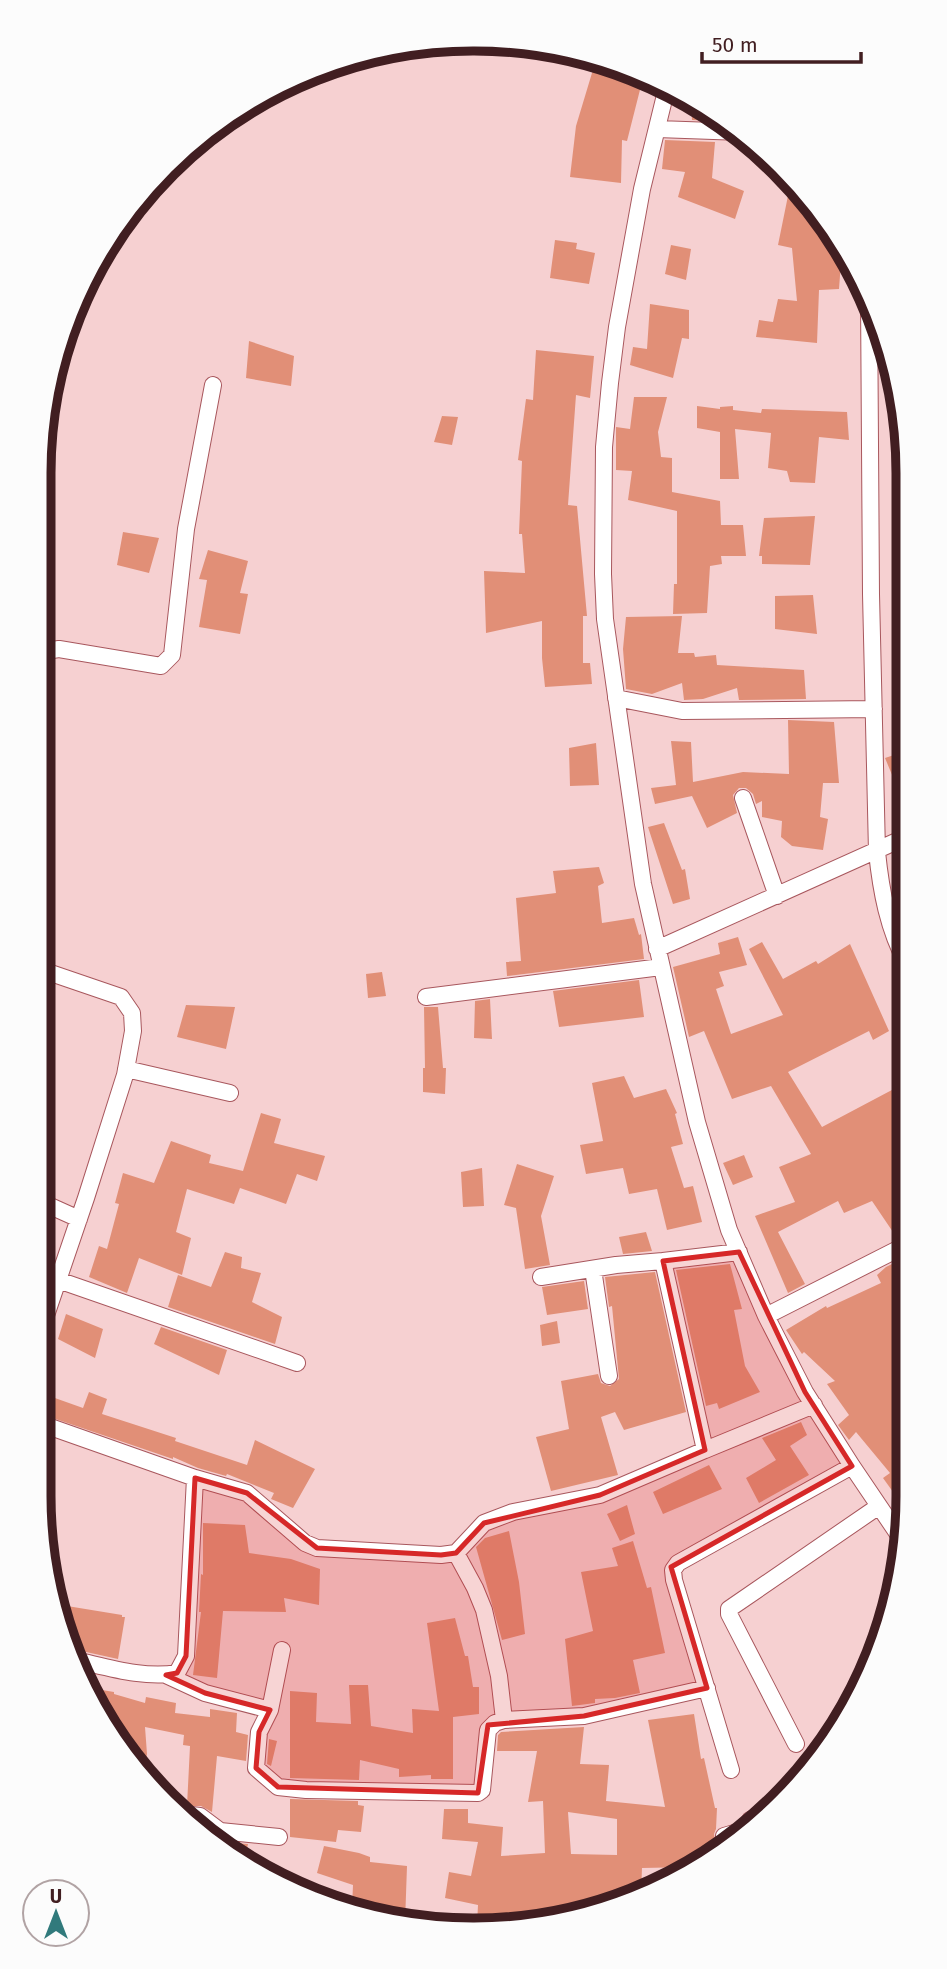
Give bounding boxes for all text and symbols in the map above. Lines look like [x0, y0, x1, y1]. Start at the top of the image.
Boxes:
scale bar [702, 21, 861, 65]
text: 50 m [712, 32, 758, 58]
north arrow [21, 1878, 91, 1948]
text: U [50, 1885, 62, 1908]

